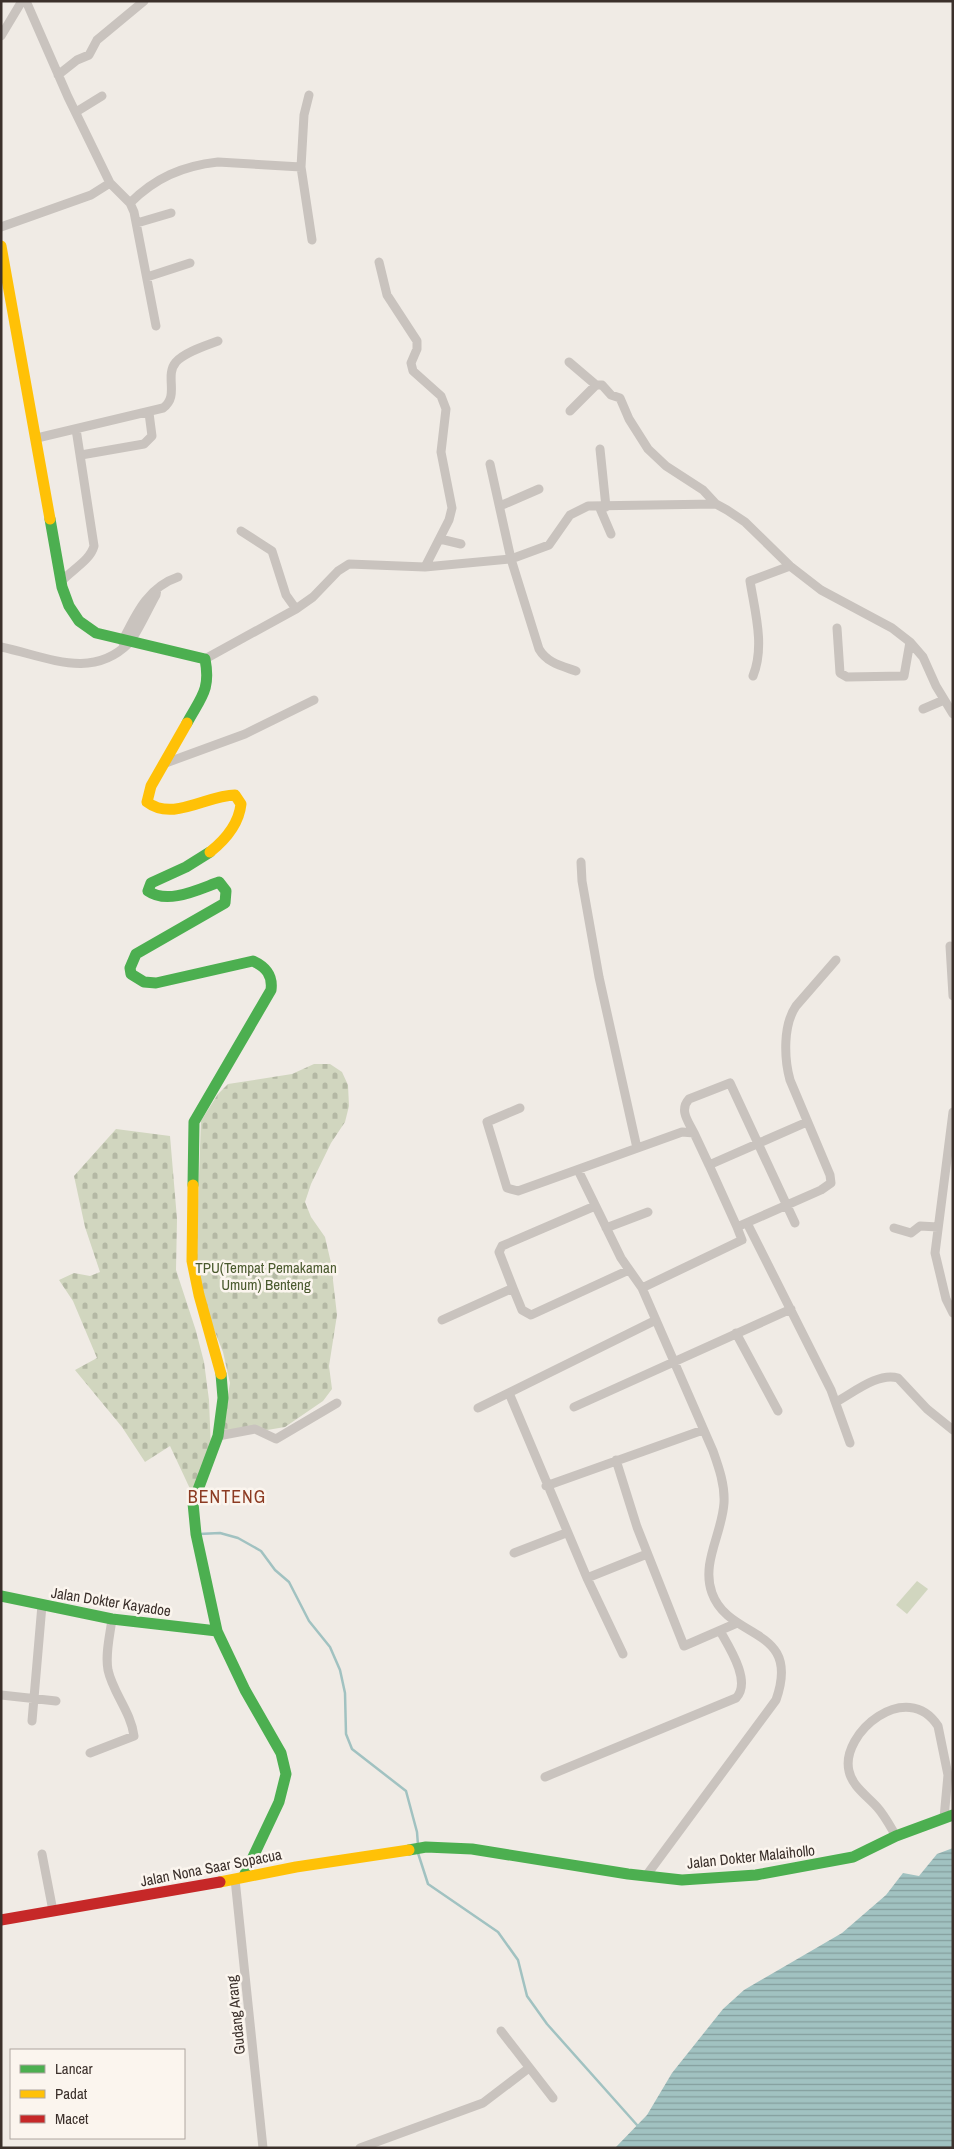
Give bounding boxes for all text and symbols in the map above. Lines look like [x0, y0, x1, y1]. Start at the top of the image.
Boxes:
park label: TPU(Tempat Pemakaman Umum) Benteng [195, 1257, 337, 1295]
district label: BENTENG [188, 1484, 266, 1509]
street label: Jalan Dokter Kayadoe [50, 1582, 173, 1621]
street label: Jalan Dokter Malaihollo [686, 1839, 816, 1874]
street label: Jalan Nona Saar Sopacua [138, 1843, 284, 1892]
street label: Gudang Arang [221, 1974, 250, 2056]
legend [10, 2049, 185, 2139]
text: Lancar [55, 2058, 93, 2079]
text: Padat [55, 2083, 88, 2104]
text: Macet [55, 2108, 89, 2129]

